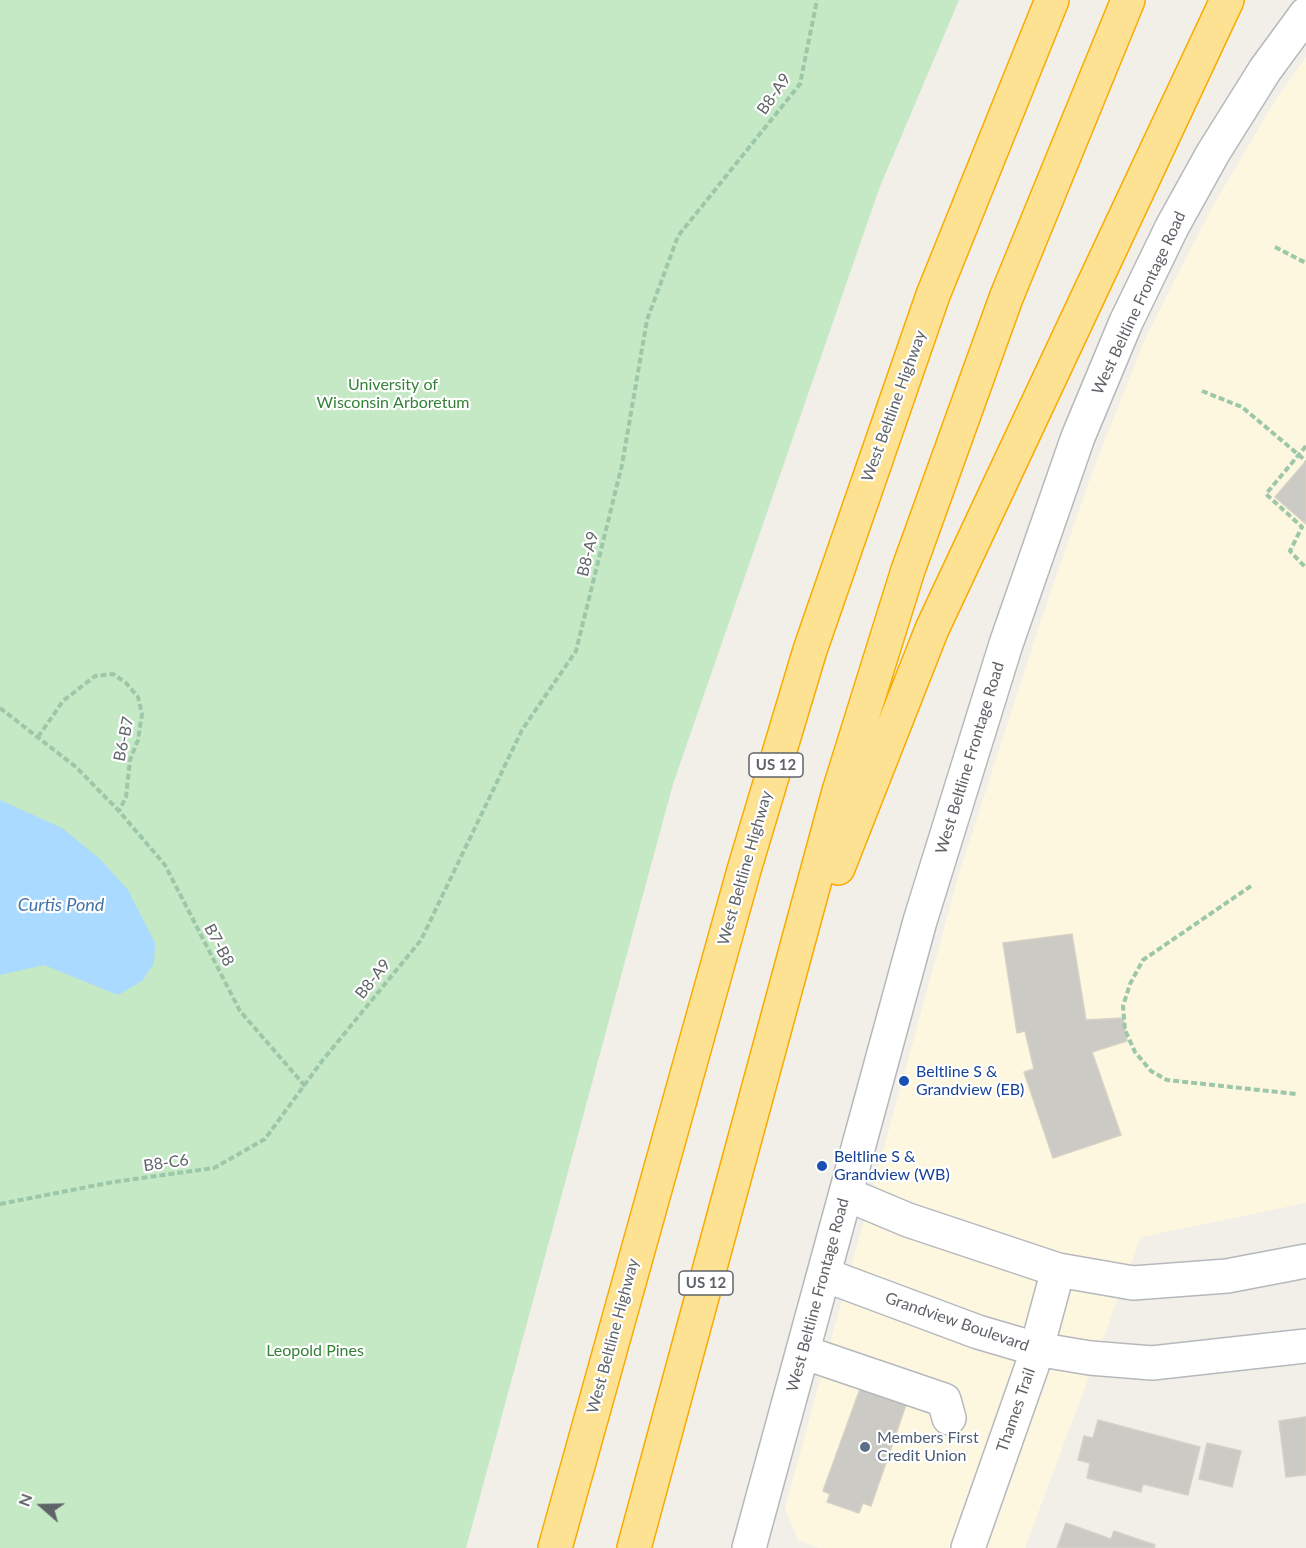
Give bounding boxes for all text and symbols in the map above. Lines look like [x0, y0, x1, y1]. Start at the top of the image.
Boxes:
street label: B8-A9 [753, 70, 795, 118]
street label: West Beltline Frontage Road [1088, 208, 1190, 398]
street label: West Beltline Highway [858, 328, 930, 484]
park label: University of Wisconsin Arboretum [317, 375, 469, 413]
street label: B8-A9 [573, 530, 603, 578]
street label: West Beltline Frontage Road [932, 660, 1008, 856]
street label: B6-B7 [110, 715, 138, 763]
road number: US 12 [749, 753, 803, 777]
street label: West Beltline Highway [714, 789, 776, 947]
water label: Curtis Pond [18, 894, 104, 916]
street label: B7-B8 [200, 921, 238, 969]
street label: B8-A9 [351, 955, 395, 1003]
place label: Beltline S & Grandview (EB) [916, 1062, 1024, 1100]
marker: Beltline S & Grandview (EB) [897, 1074, 911, 1088]
place label: Beltline S & Grandview (WB) [834, 1147, 950, 1185]
street label: B8-C6 [142, 1150, 190, 1176]
marker: Beltline S & Grandview (WB) [815, 1159, 829, 1173]
street label: West Beltline Frontage Road [783, 1196, 853, 1394]
street label: West Beltline Highway [583, 1256, 643, 1416]
road number: US 12 [679, 1271, 733, 1295]
street label: Grandview Boulevard [882, 1288, 1032, 1356]
park label: Leopold Pines [266, 1341, 364, 1361]
street label: Thames Trail [993, 1365, 1039, 1455]
place label: Members First Credit Union [877, 1428, 979, 1466]
marker: Members First Credit Union [858, 1440, 872, 1454]
north arrow [12, 1476, 72, 1536]
text: N [14, 1491, 36, 1509]

